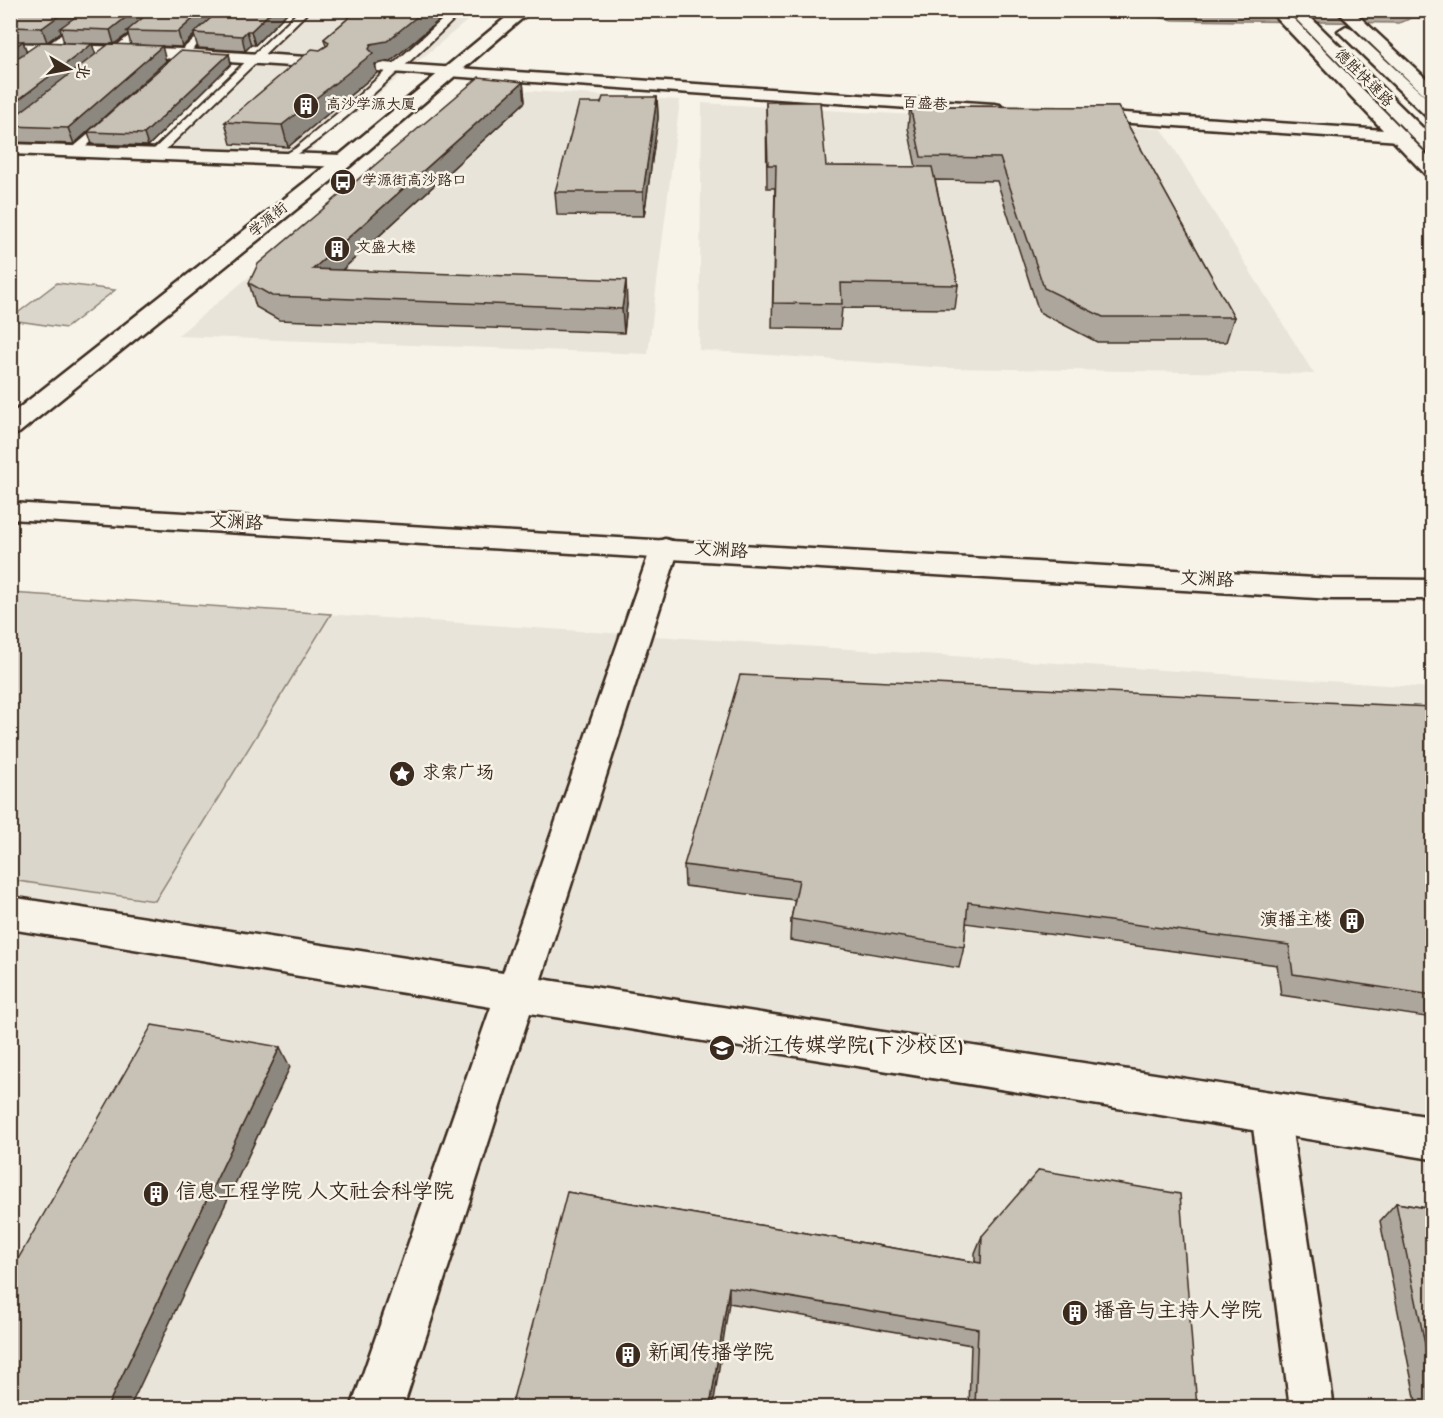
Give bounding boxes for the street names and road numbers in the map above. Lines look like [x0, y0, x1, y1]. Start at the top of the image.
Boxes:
street label: 德胜快速路 [1330, 45, 1397, 112]
street label: 百盛巷 [902, 94, 948, 116]
street label: 学源街 [245, 199, 292, 242]
street label: 文渊路 [208, 511, 264, 536]
street label: 文渊路 [693, 539, 749, 564]
street label: 文渊路 [1179, 568, 1235, 593]

